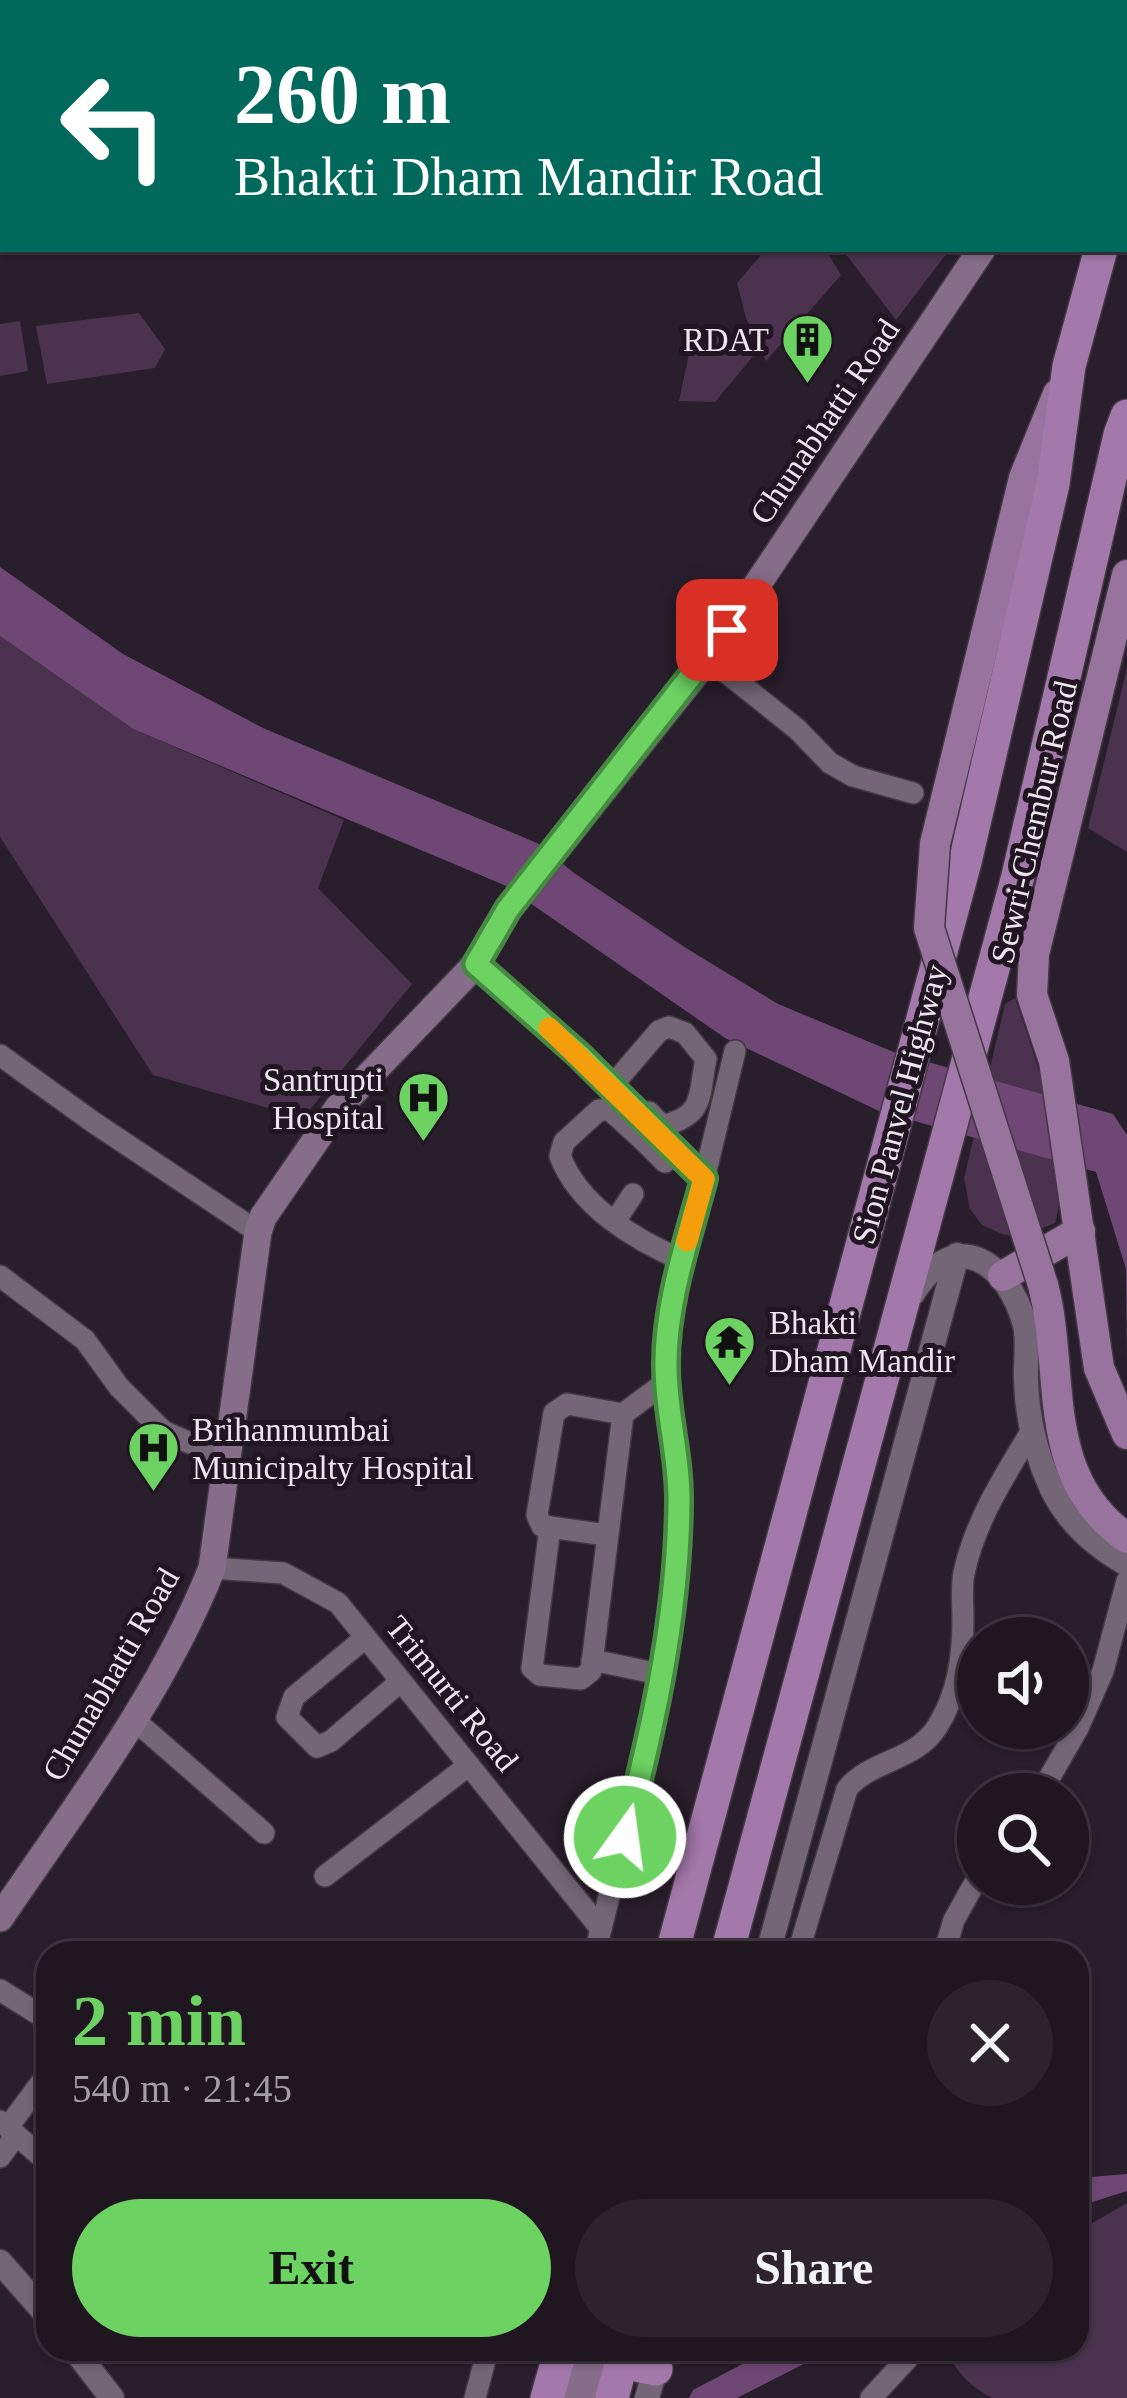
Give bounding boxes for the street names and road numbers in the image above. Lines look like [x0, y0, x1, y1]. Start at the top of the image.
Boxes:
street label: Chunabhatti Road [743, 312, 907, 531]
street label: Sewri-Chembur Road [984, 677, 1084, 967]
street label: Sion Panvel Highway [845, 960, 955, 1248]
street label: Chunabhatti Road [35, 1561, 187, 1787]
street label: Trimurti Road [379, 1609, 526, 1779]

